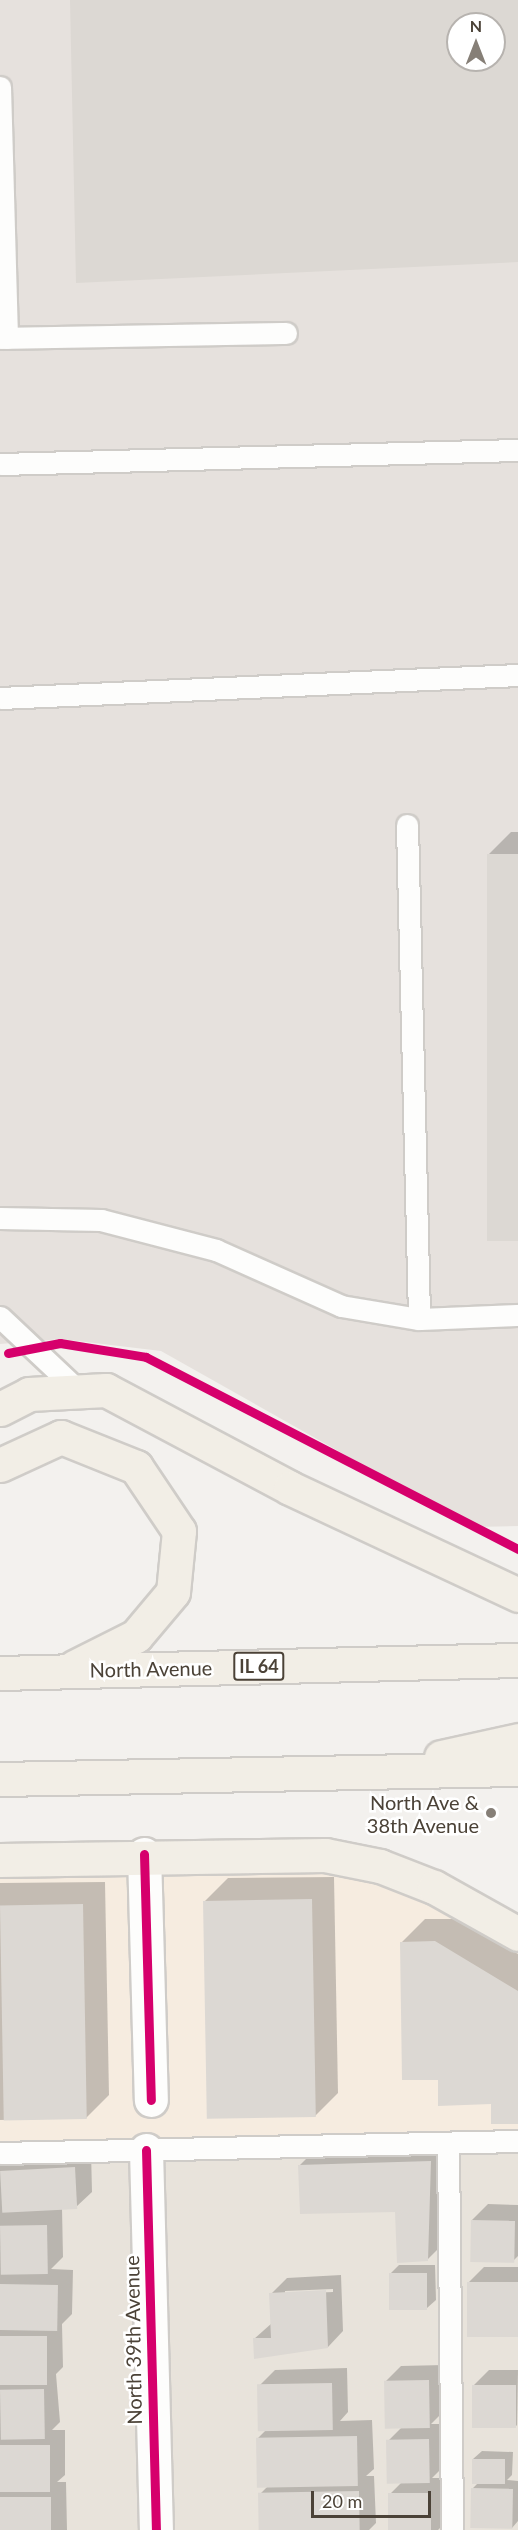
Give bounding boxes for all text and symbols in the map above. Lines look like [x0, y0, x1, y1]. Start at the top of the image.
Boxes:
north arrow [446, 12, 506, 72]
text: N [470, 16, 482, 35]
road number: IL 64 [232, 1651, 286, 1681]
street label: North Avenue [89, 1656, 213, 1682]
place label: North Ave & 38th Avenue [366, 1790, 479, 1837]
marker: North Ave & 38th Avenue [484, 1806, 498, 1820]
street label: North 39th Avenue [120, 2255, 146, 2425]
scale bar [314, 2479, 434, 2517]
text: 20 m [322, 2490, 362, 2512]

